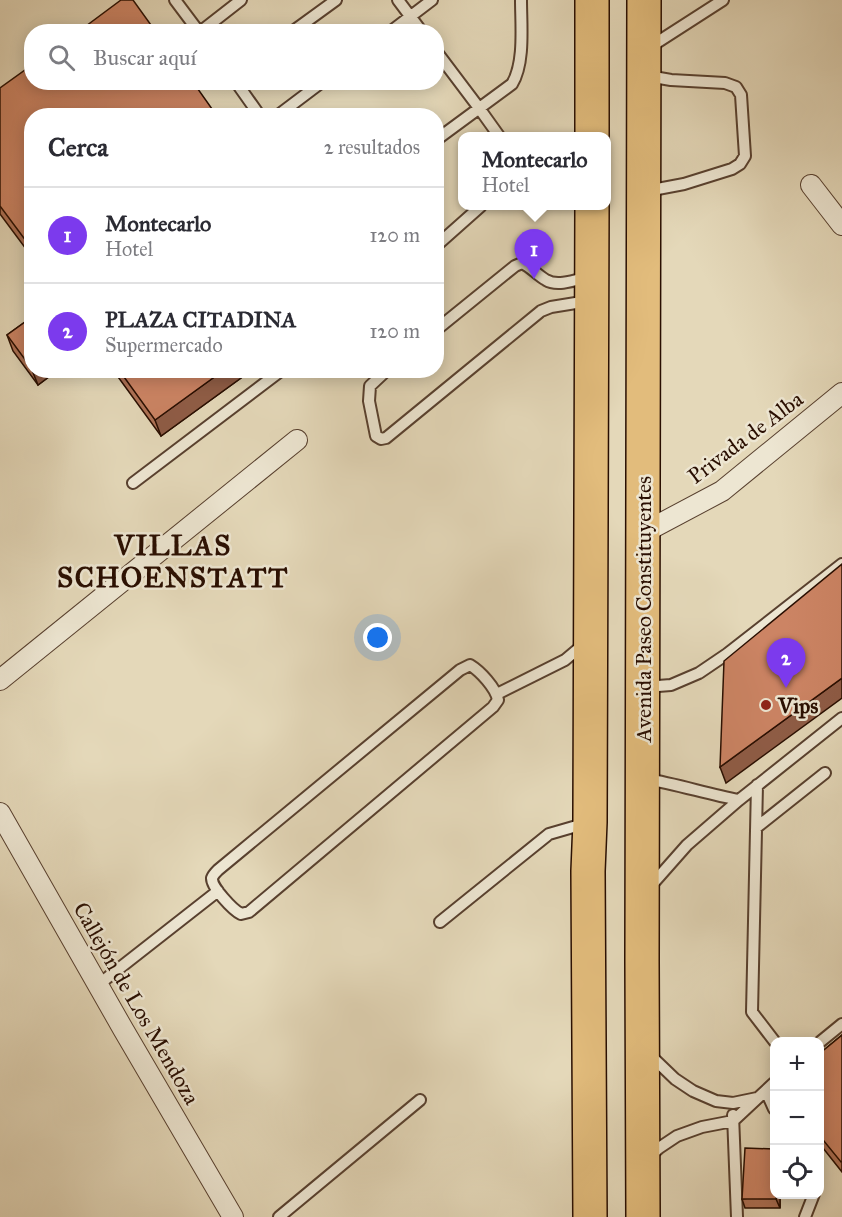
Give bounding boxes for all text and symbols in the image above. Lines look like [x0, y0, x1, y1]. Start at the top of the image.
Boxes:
search box [24, 24, 444, 90]
icon: search [45, 41, 78, 74]
text: Buscar aquí [93, 44, 196, 71]
text: Cerca [48, 131, 108, 163]
popup [458, 132, 611, 210]
text: 2 resultados [324, 135, 420, 159]
text: Montecarlo [481, 146, 588, 173]
text: Hotel [481, 173, 529, 197]
text: Montecarlo [105, 210, 211, 237]
text: 1 [64, 223, 71, 247]
text: 120 m [369, 223, 420, 247]
pin: 1 [514, 230, 554, 279]
text: Hotel [105, 237, 153, 261]
text: PLAZA CITADINA [105, 306, 296, 333]
text: 2 [63, 319, 72, 343]
text: 120 m [369, 319, 420, 343]
text: Supermercado [105, 333, 223, 357]
street label: Privada de Alba [682, 385, 809, 489]
street label: Avenida Paseo Constituyentes [630, 476, 657, 743]
district label: VILLAS SCHOENSTATT [57, 528, 289, 595]
your location [363, 623, 392, 652]
pin: 2 [766, 638, 806, 688]
place label: Vips [777, 692, 818, 719]
marker: Vips [759, 698, 773, 712]
street label: Callejón de Los Mendoza [68, 897, 206, 1110]
map controls [770, 1037, 824, 1199]
button: + [770, 1037, 824, 1091]
button: − [770, 1091, 824, 1145]
button: locate [770, 1145, 824, 1199]

